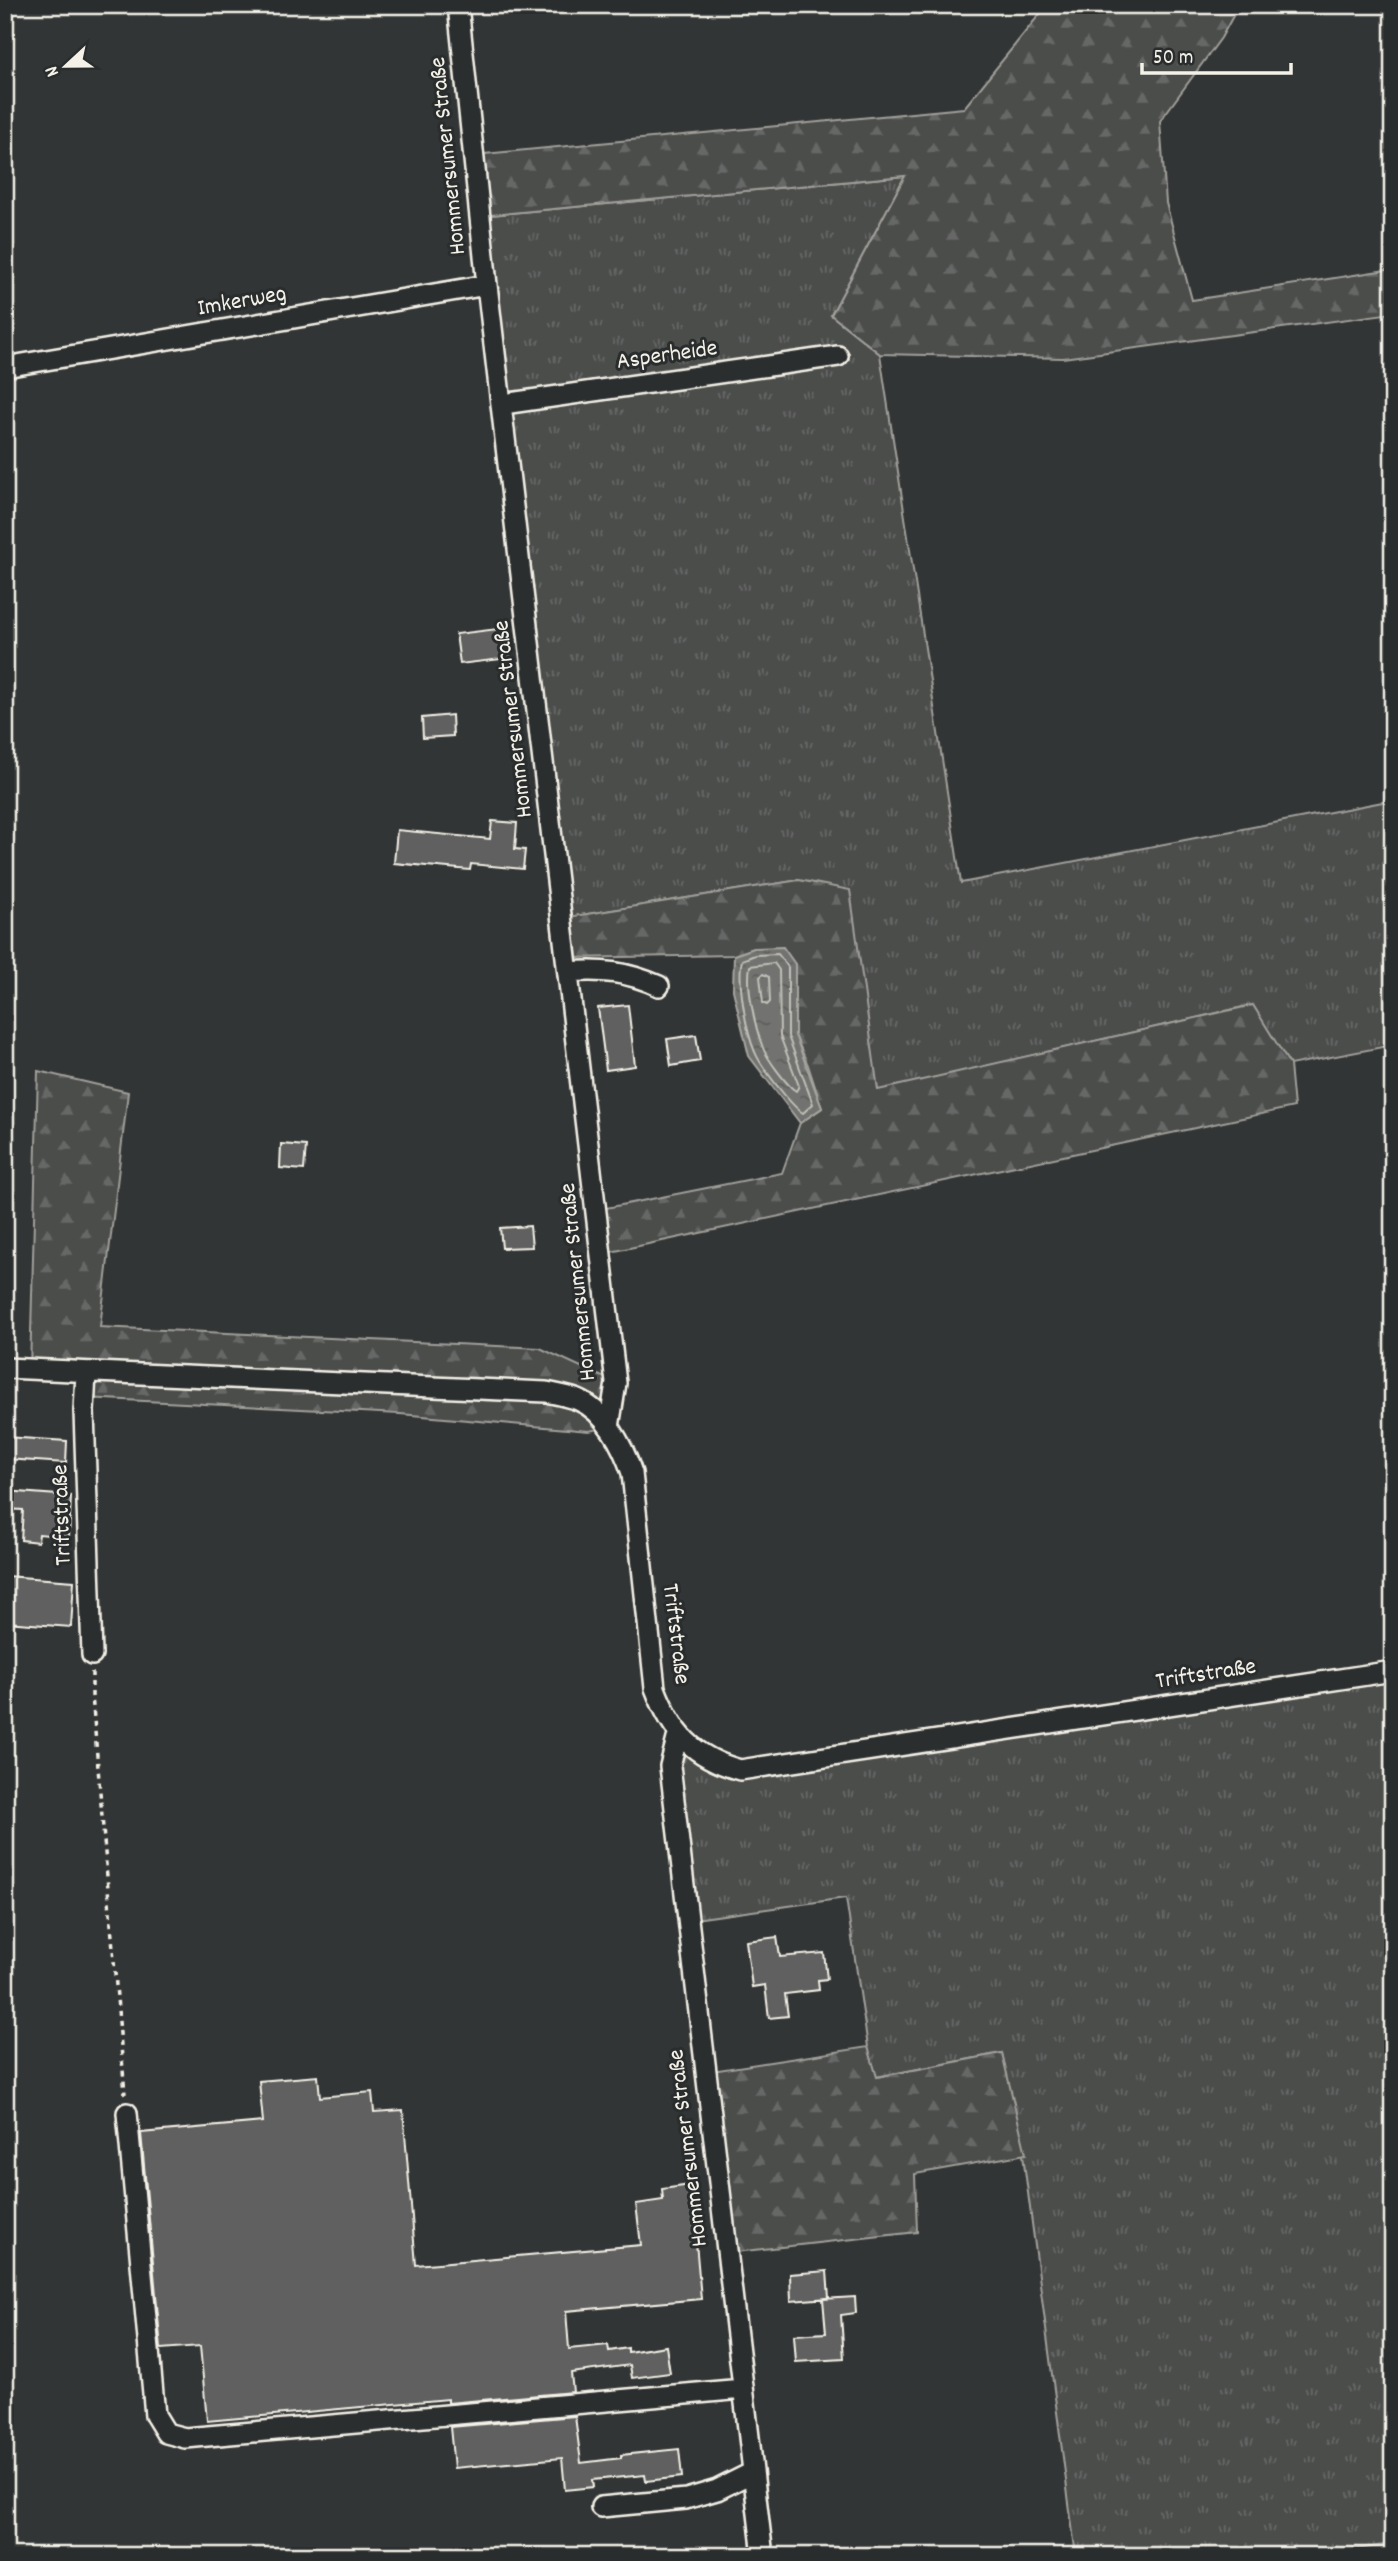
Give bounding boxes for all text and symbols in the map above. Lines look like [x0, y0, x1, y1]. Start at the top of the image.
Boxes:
north arrow [32, 32, 102, 102]
scale bar [1142, 32, 1291, 76]
text: 50 m [1153, 44, 1193, 74]
street label: Hommersumer Straße [422, 55, 476, 257]
text: N [39, 62, 68, 80]
street label: Imkerweg [195, 277, 289, 327]
street label: Asperheide [614, 332, 720, 380]
street label: Hommersumer Straße [485, 618, 543, 820]
street label: Hommersumer Straße [552, 1181, 606, 1383]
street label: Triftstraße [44, 1464, 82, 1566]
street label: Triftstraße [652, 1582, 698, 1686]
street label: Triftstraße [1153, 1650, 1259, 1700]
street label: Hommersumer Straße [660, 2047, 718, 2249]

